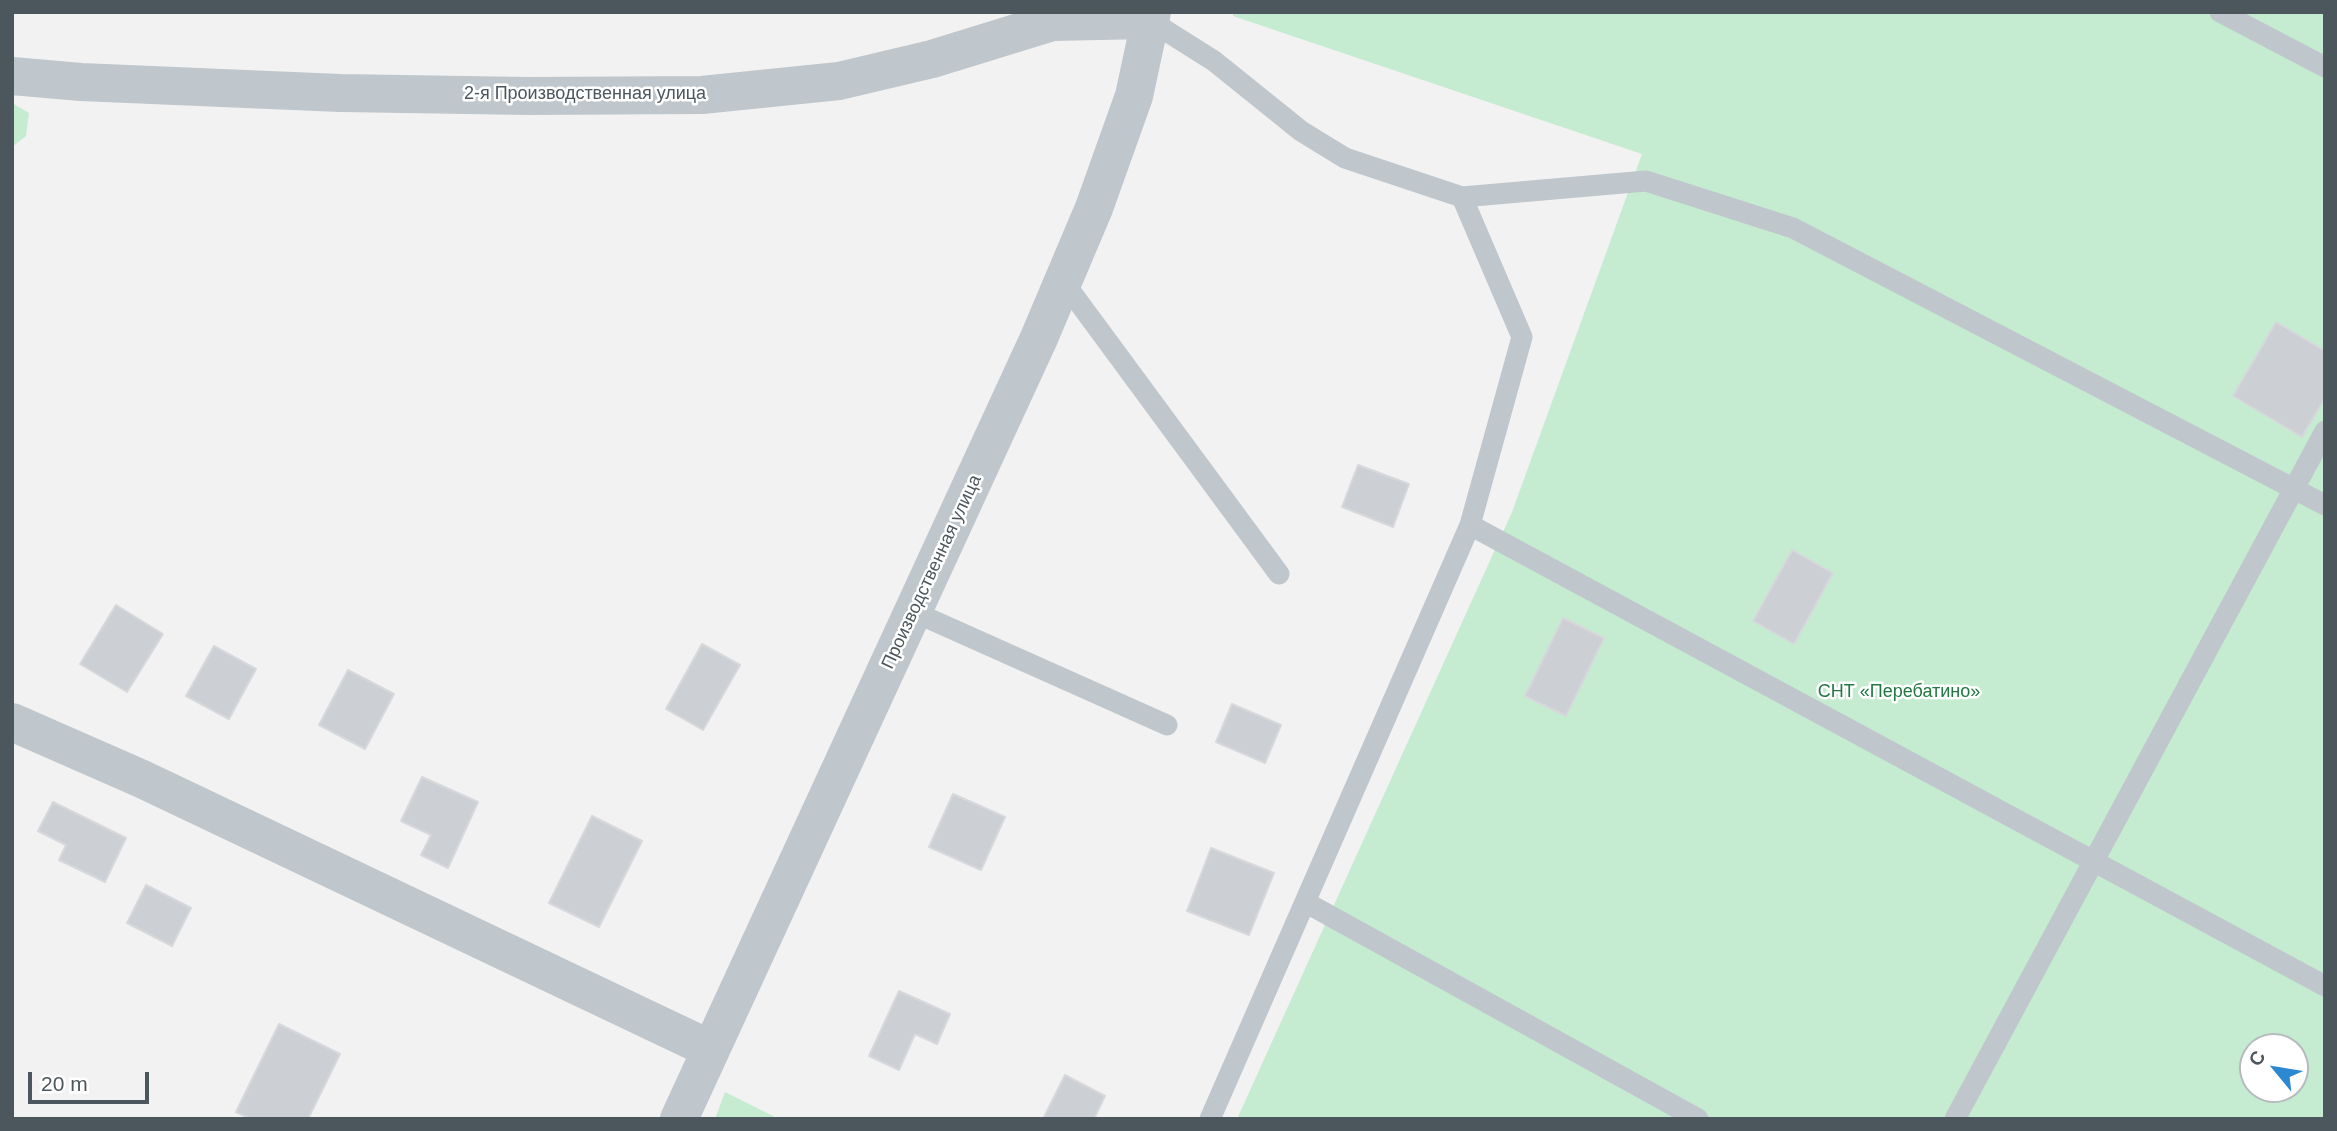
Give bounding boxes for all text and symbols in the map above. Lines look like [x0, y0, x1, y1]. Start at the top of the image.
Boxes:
street label: 2-я Производственная улица [464, 83, 706, 105]
street label: Производственная улица [878, 472, 986, 672]
park label: СНТ «Перебатино» [1818, 681, 1980, 703]
north arrow [2239, 1033, 2309, 1103]
text: С [2245, 1047, 2270, 1069]
scale bar [32, 1058, 152, 1102]
text: 20 m [41, 1072, 88, 1095]

